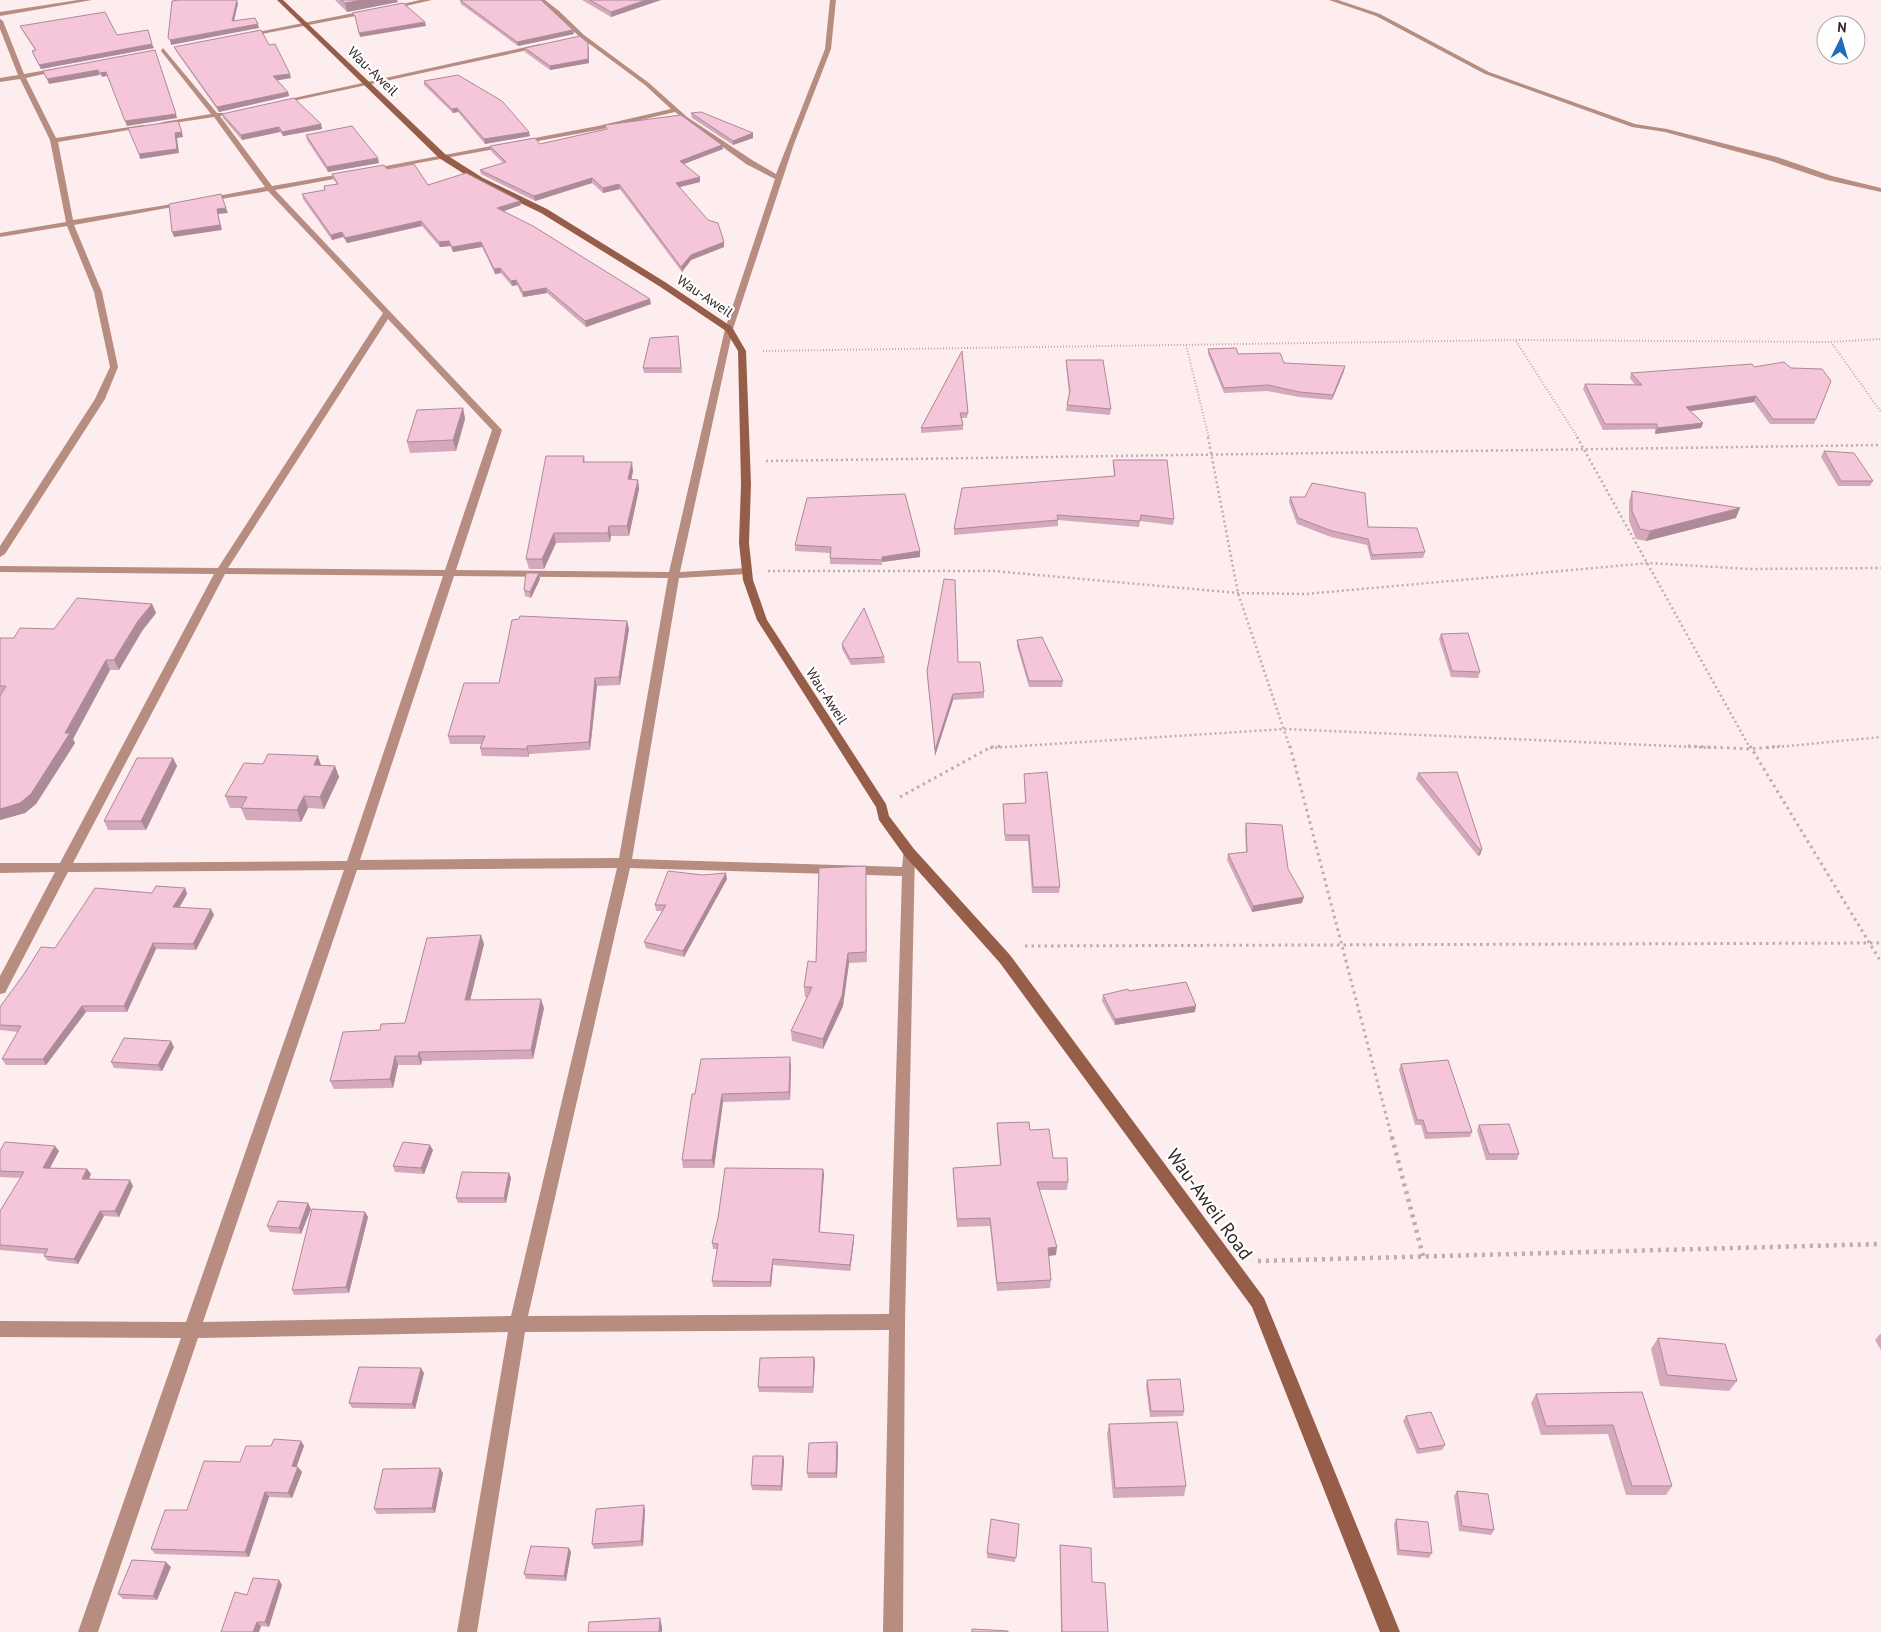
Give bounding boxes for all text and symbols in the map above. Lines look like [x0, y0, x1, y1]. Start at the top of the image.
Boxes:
north arrow [1816, 15, 1866, 65]
text: N [1837, 18, 1848, 36]
street label: Wau-Aweil [344, 42, 402, 100]
street label: Wau-Aweil [674, 271, 736, 321]
street label: Wau-Aweil [802, 664, 852, 728]
street label: Wau-Aweil Road [1162, 1144, 1258, 1264]

